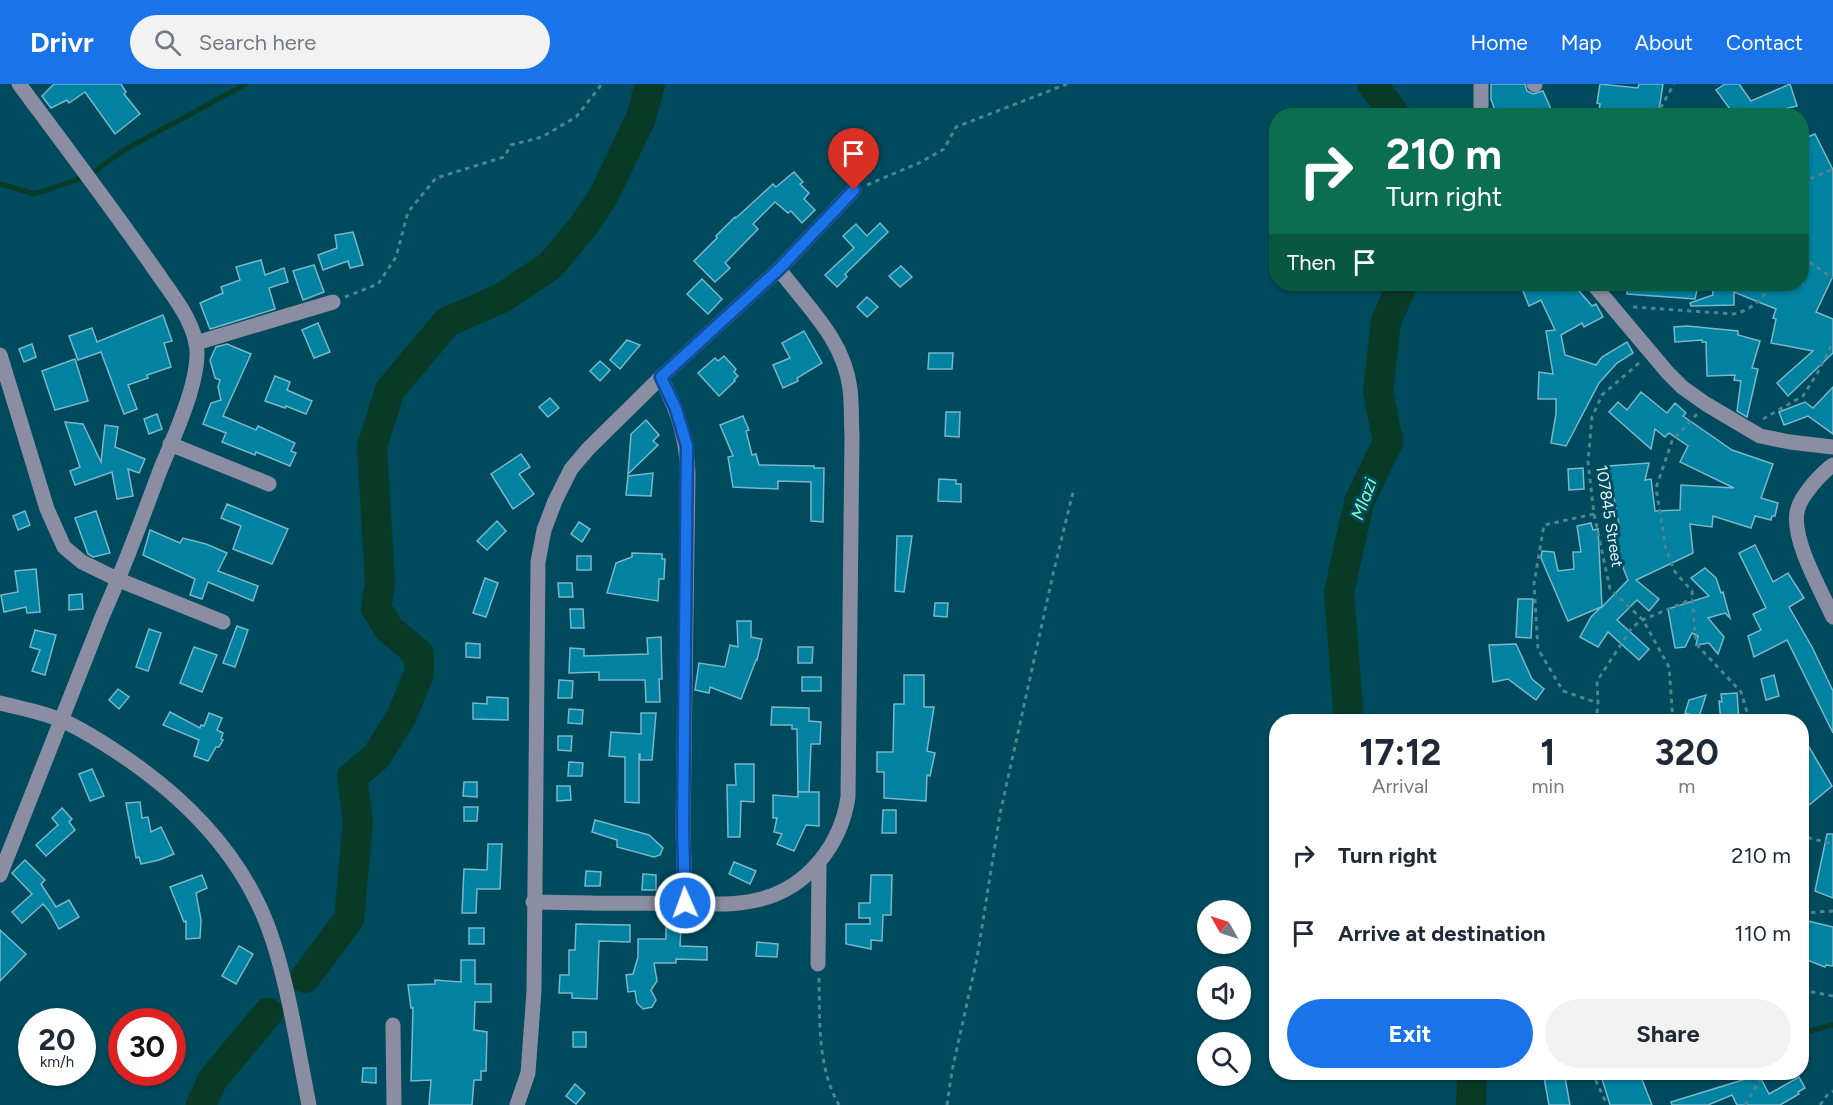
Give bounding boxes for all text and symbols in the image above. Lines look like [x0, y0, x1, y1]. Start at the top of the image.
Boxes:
search box [130, 15, 550, 69]
text: Drivr [30, 25, 94, 59]
icon: search [151, 26, 184, 59]
text: Search here [199, 29, 316, 56]
text: Home [1471, 30, 1528, 55]
text: Map [1561, 30, 1602, 55]
text: About [1635, 30, 1693, 55]
text: Contact [1726, 30, 1803, 55]
pin [828, 128, 879, 190]
text: 210 m [1386, 129, 1502, 180]
icon: right [1287, 132, 1365, 210]
icon: arrive [837, 137, 870, 170]
text: Turn right [1386, 180, 1502, 213]
icon: arrive [1348, 246, 1381, 279]
text: Then [1287, 249, 1336, 276]
street label: 107845 Street [1592, 464, 1627, 569]
water label: Mlazi [1346, 474, 1382, 523]
text: 17:12 [1359, 731, 1441, 774]
text: 1 [1540, 731, 1556, 774]
text: 320 [1655, 731, 1719, 774]
text: Arrival [1372, 774, 1429, 798]
text: min [1532, 774, 1564, 798]
text: m [1678, 774, 1695, 798]
icon: right [1287, 839, 1320, 872]
text: Turn right [1338, 842, 1437, 869]
text: 210 m [1731, 842, 1791, 869]
position arrow [653, 871, 717, 935]
north arrow [1197, 900, 1251, 954]
map controls [1197, 900, 1251, 1086]
icon: arrive [1287, 917, 1320, 950]
text: Arrive at destination [1338, 920, 1546, 947]
text: 110 m [1735, 920, 1791, 947]
button: sound [1197, 966, 1251, 1020]
button: Exit [1287, 999, 1533, 1068]
button: Share [1545, 999, 1791, 1068]
speed limit sign: 30 [108, 1008, 186, 1086]
text: 20 [39, 1021, 75, 1058]
button: search [1197, 1032, 1251, 1086]
text: km/h [40, 1053, 74, 1071]

